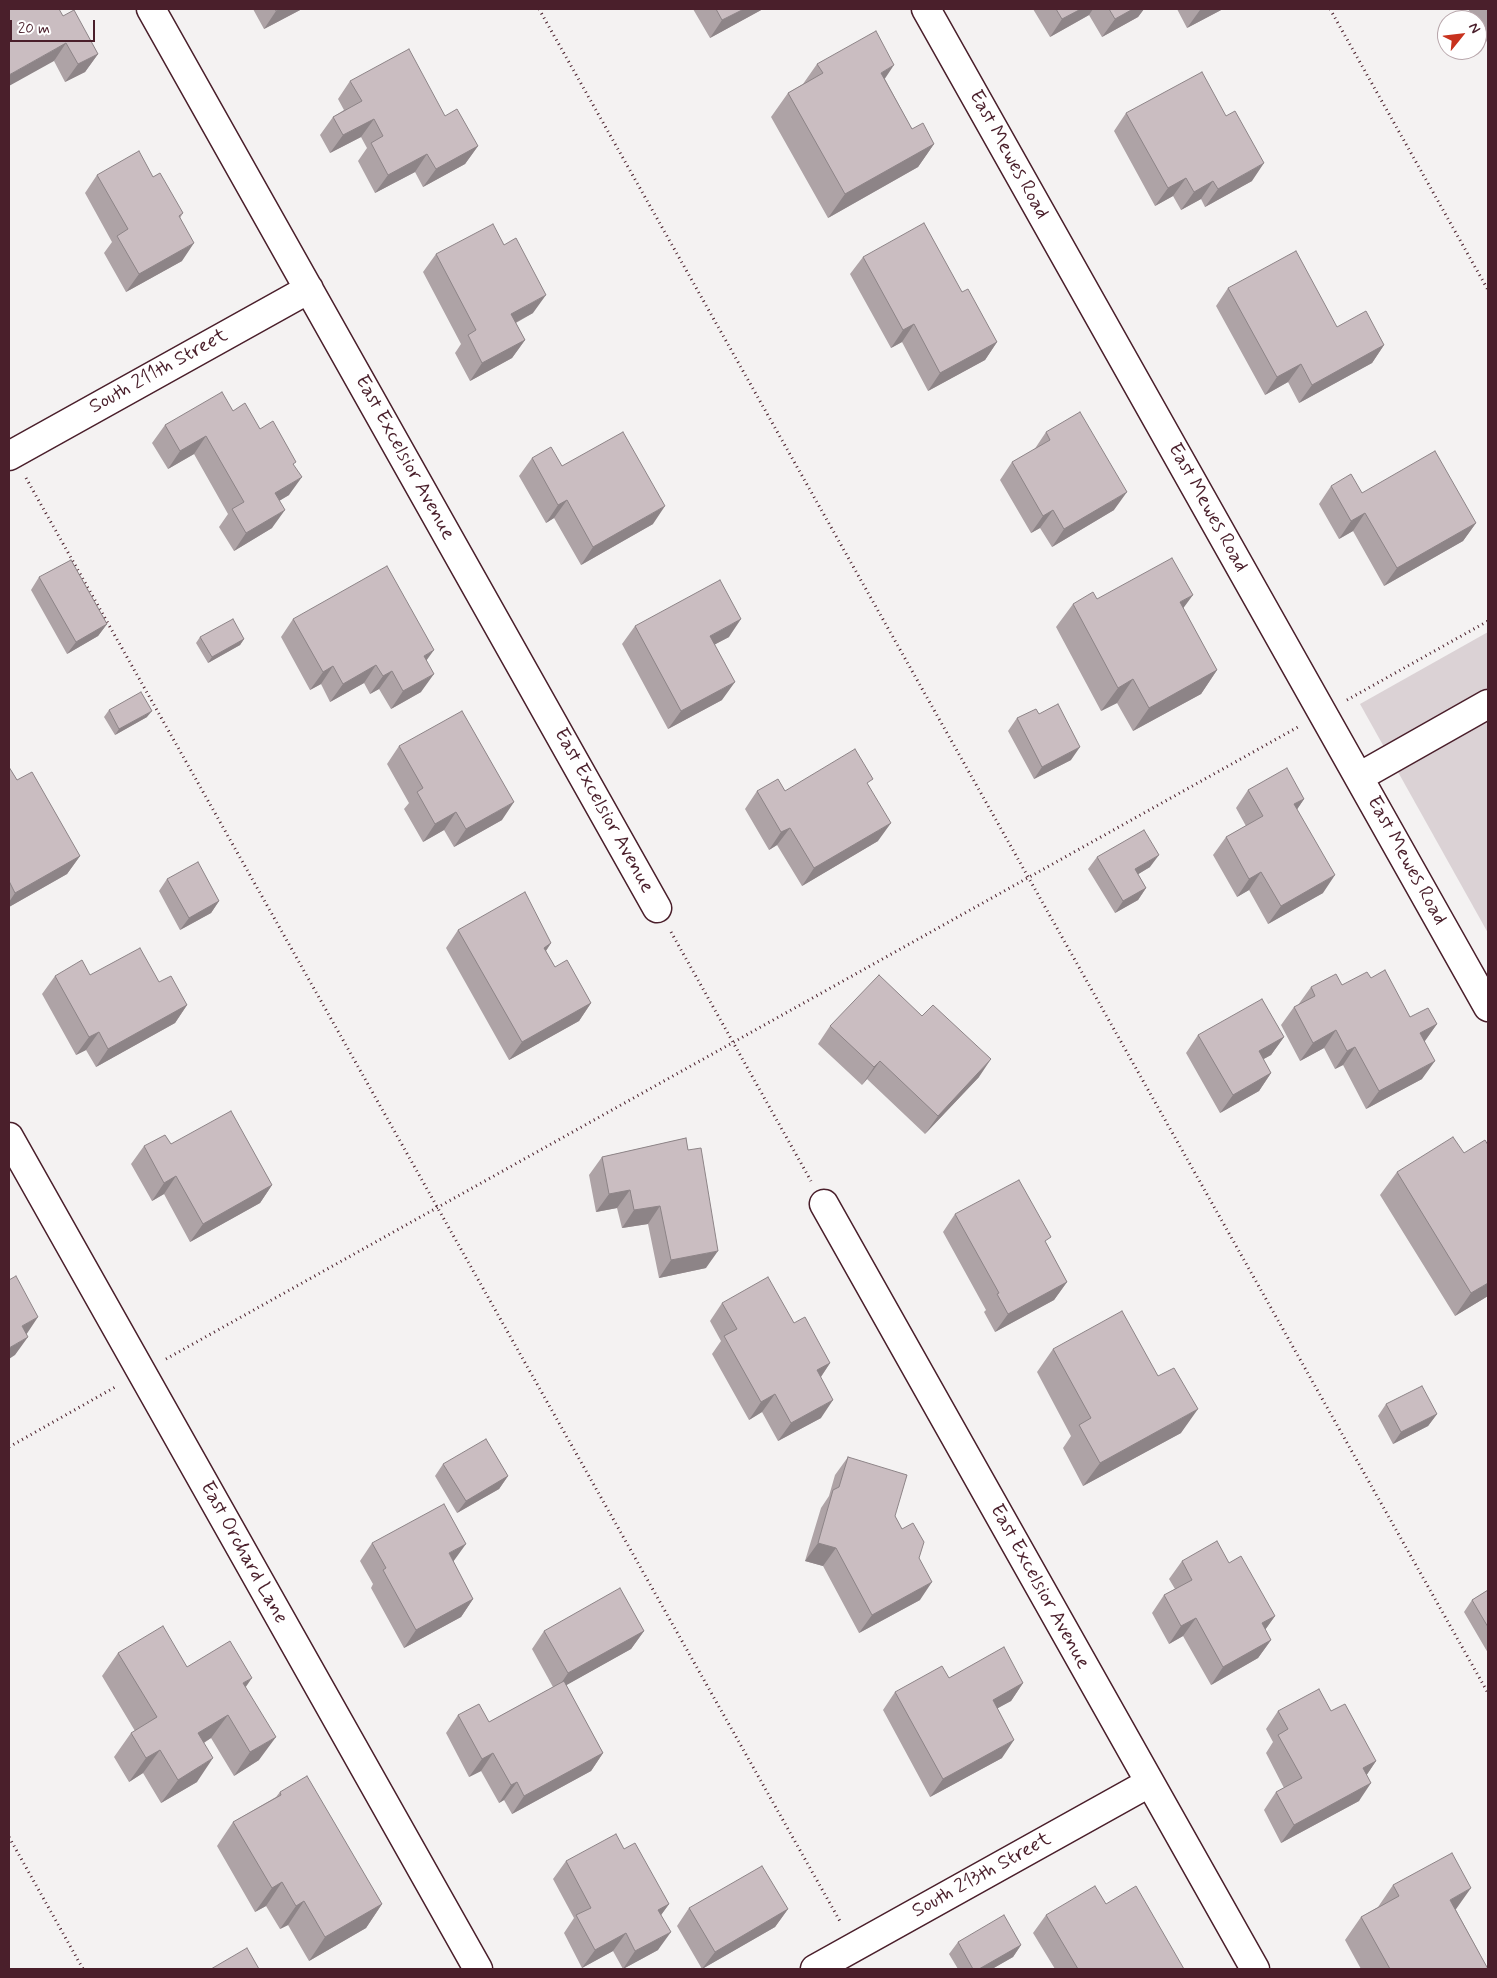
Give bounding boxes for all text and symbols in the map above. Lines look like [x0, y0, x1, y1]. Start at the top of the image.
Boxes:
scale bar [12, 10, 98, 42]
north arrow [1437, 10, 1487, 60]
text: 20 m [18, 19, 50, 39]
text: N [1464, 20, 1484, 37]
street label: East Mewes Road [963, 86, 1053, 224]
street label: South 211th Street [86, 324, 232, 420]
street label: East Excelsior Avenue [349, 371, 459, 545]
street label: East Mewes Road [1162, 439, 1252, 577]
street label: East Excelsior Avenue [548, 724, 658, 898]
street label: East Mewes Road [1361, 792, 1451, 930]
street label: East Orchard Lane [194, 1478, 292, 1628]
street label: East Excelsior Avenue [984, 1500, 1094, 1674]
street label: South 213th Street [908, 1828, 1056, 1924]

